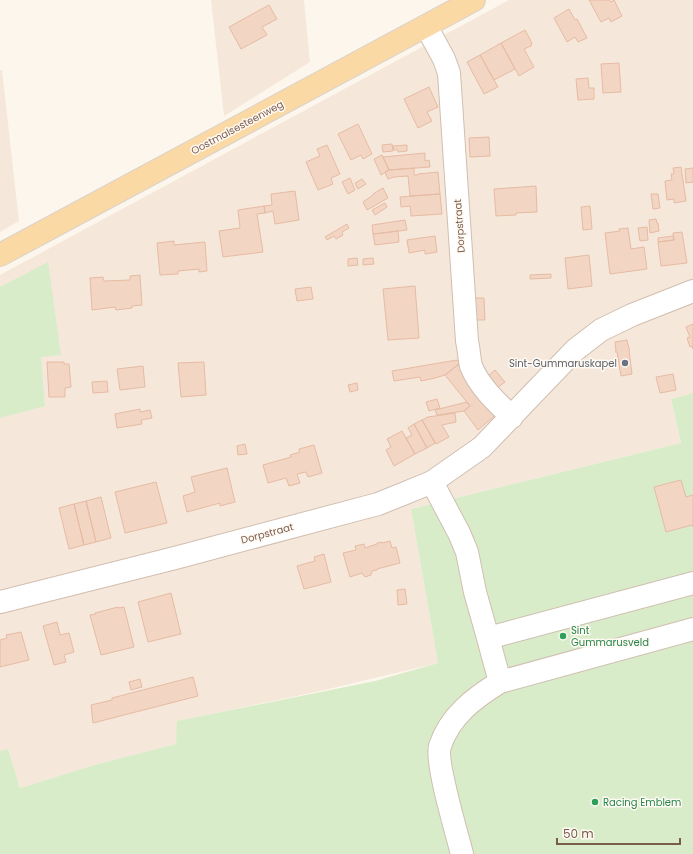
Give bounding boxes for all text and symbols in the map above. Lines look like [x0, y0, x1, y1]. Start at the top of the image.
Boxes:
street label: Oostmalsesteenweg [188, 97, 286, 158]
street label: Dorpstraat [450, 198, 469, 253]
place label: Sint-Gummaruskapel [509, 356, 617, 371]
marker: Sint-Gummaruskapel [620, 358, 630, 368]
street label: Dorpstraat [239, 519, 295, 548]
place label: Sint Gummarusveld [571, 623, 649, 650]
marker: Sint Gummarusveld [558, 631, 568, 641]
place label: Racing Emblem [603, 795, 681, 810]
marker: Racing Emblem [590, 797, 600, 807]
scale bar [557, 820, 680, 846]
text: 50 m [563, 825, 594, 842]

